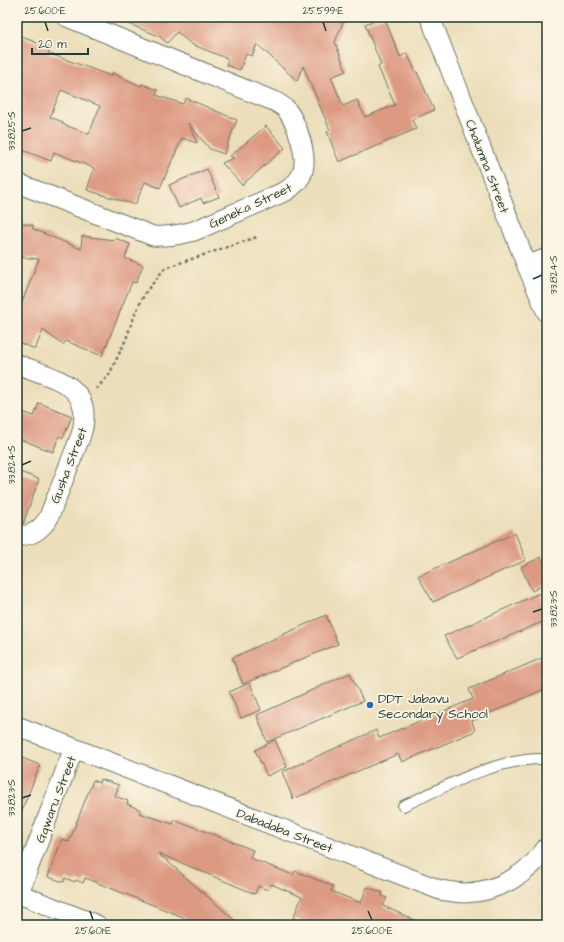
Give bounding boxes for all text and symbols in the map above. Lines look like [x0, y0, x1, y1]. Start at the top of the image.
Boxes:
text: 25.600°E [24, 4, 66, 18]
text: 25.599°E [303, 4, 343, 18]
scale bar [32, 30, 88, 56]
text: 20 m [38, 36, 67, 53]
text: 33.825°S [5, 111, 19, 151]
street label: Chalumna Street [461, 117, 514, 217]
street label: Geneka Street [206, 179, 295, 233]
text: 33.824°S [547, 255, 561, 295]
street label: Gusha Street [46, 424, 92, 506]
text: 33.824°S [5, 445, 19, 485]
text: 33.823°S [547, 590, 561, 628]
place label: DDT Jabavu Secondary School [378, 690, 488, 724]
marker: DDT Jabavu Secondary School [365, 700, 375, 710]
street label: Gqwaru Street [31, 753, 81, 845]
text: 33.823°S [5, 779, 19, 817]
street label: Dabadaba Street [234, 804, 336, 858]
text: 25.601°E [75, 924, 111, 938]
text: 25.600°E [351, 924, 393, 938]

